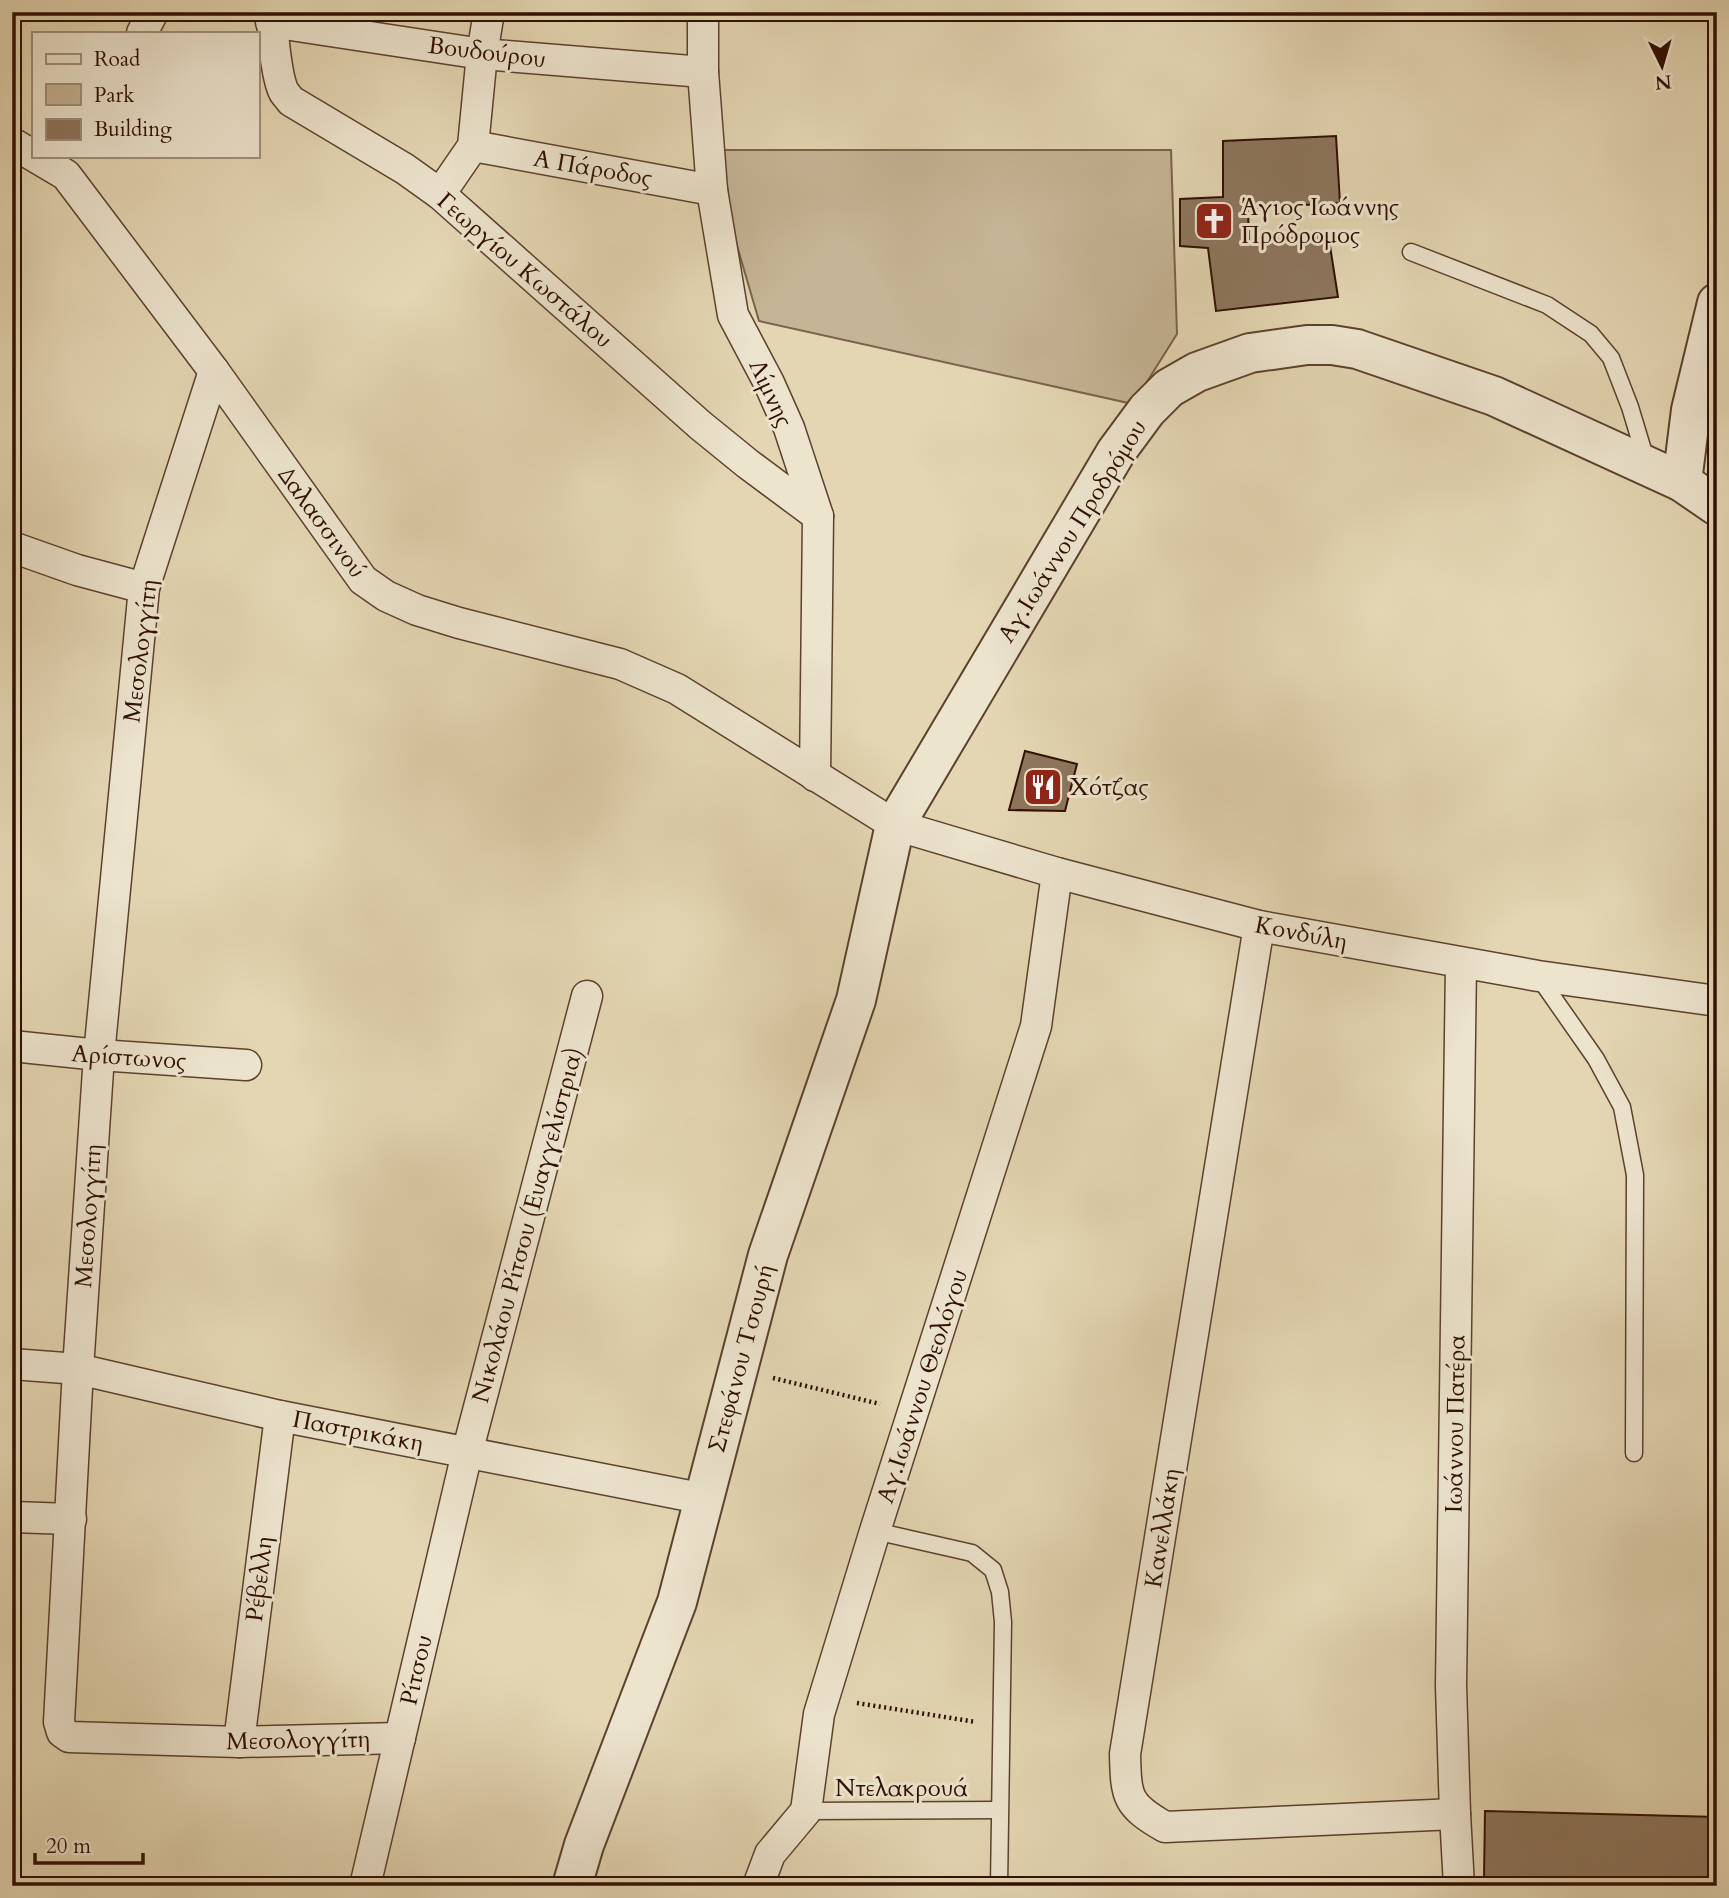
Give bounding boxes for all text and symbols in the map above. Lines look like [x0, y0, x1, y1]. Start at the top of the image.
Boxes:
street label: Βουδούρου [426, 29, 548, 76]
legend [32, 32, 259, 158]
north arrow [1628, 32, 1698, 102]
text: Road [94, 45, 140, 74]
text: N [1654, 68, 1673, 96]
text: Park [94, 81, 135, 110]
text: Building [94, 115, 172, 144]
street label: Α Πάροδος [531, 142, 655, 195]
street label: Γεωργίου Κωστάλου [430, 185, 619, 356]
place label: Άγιος Ιωάννης Πρόδρομος [1241, 191, 1399, 252]
church icon: Άγιος Ιωάννης Πρόδρομος [1193, 200, 1235, 242]
street label: Λίμνης [740, 354, 801, 433]
street label: Αγ.Ιωάννου Προδρόμου [990, 413, 1155, 649]
street label: Δαλασσινού [270, 460, 373, 585]
street label: Μεσολογγίτη [115, 578, 166, 724]
restaurant icon: Χότζας [1022, 766, 1064, 808]
place label: Χότζας [1070, 771, 1148, 804]
street label: Κονδύλη [1252, 908, 1350, 959]
street label: Αρίστωνος [70, 1037, 187, 1078]
street label: Νικολάου Ρίτσου (Ευαγγελίστρια) [464, 1044, 591, 1407]
street label: Μεσολογγίτη [67, 1143, 110, 1289]
street label: Στεφάνου Τσουρή [700, 1260, 783, 1456]
street label: Αγ.Ιωάννου Θεολόγου [869, 1265, 976, 1508]
street label: Ιωάννου Πατέρα [1437, 1334, 1474, 1513]
street label: Παστρικάκη [290, 1403, 426, 1460]
street label: Κανελλάκη [1137, 1466, 1188, 1590]
street label: Ρέβελλη [238, 1535, 281, 1624]
street label: Ρίτσου [392, 1632, 441, 1709]
street label: Μεσολογγίτη [226, 1723, 370, 1758]
street label: Ντελακρουά [835, 1772, 969, 1805]
scale bar [35, 1821, 144, 1865]
text: 20 m [46, 1832, 91, 1861]

